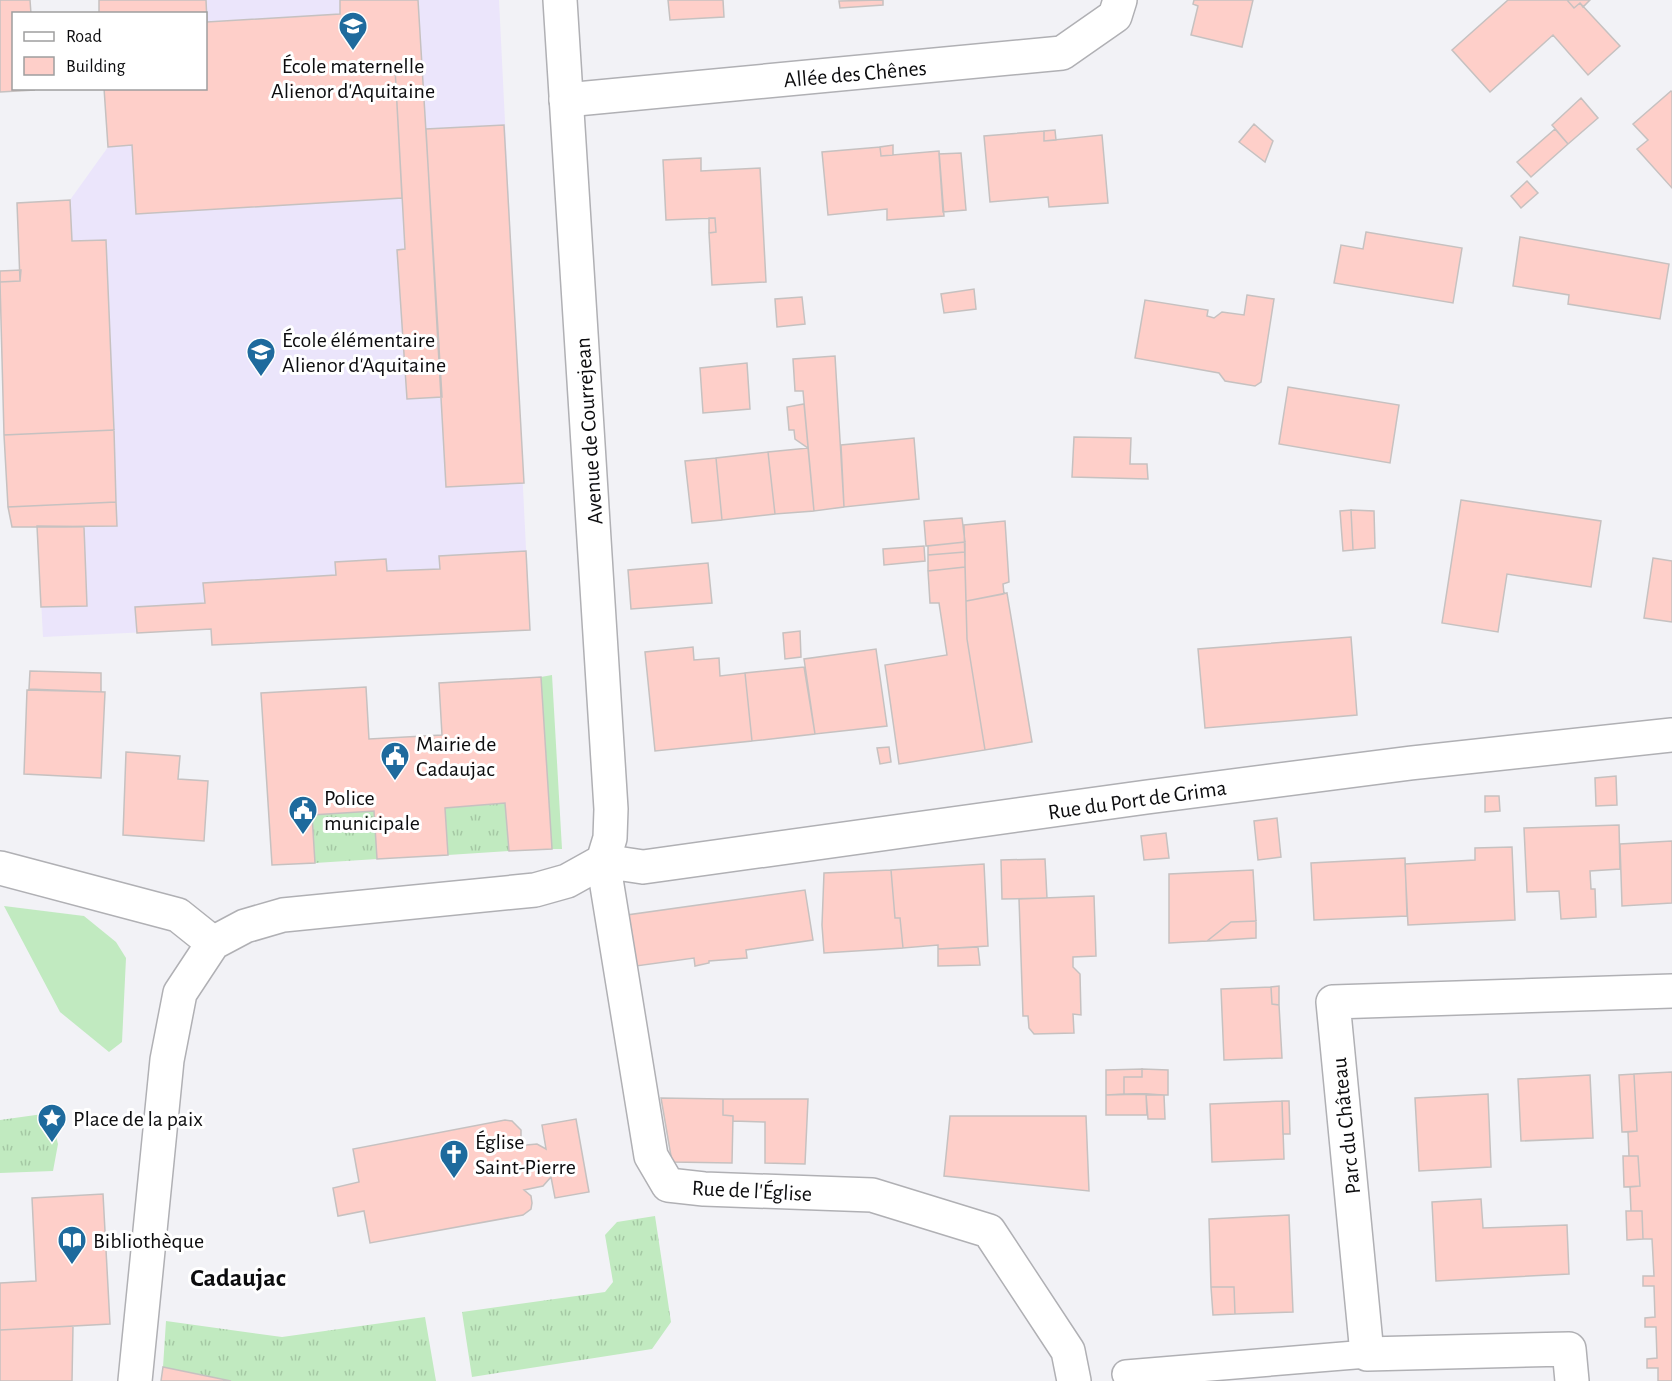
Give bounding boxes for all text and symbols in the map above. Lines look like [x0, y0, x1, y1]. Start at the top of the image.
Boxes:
school or university icon: École maternelle Alienor d'Aquitaine [337, 10, 369, 52]
legend [12, 12, 207, 90]
text: Road [66, 28, 102, 46]
place label: École maternelle Alienor d'Aquitaine [271, 54, 435, 102]
street label: Allée des Chênes [783, 57, 928, 91]
text: Building [66, 58, 126, 76]
place label: École élémentaire Alienor d'Aquitaine [282, 328, 446, 376]
school or university icon: École élémentaire Alienor d'Aquitaine [245, 336, 277, 378]
street label: Avenue de Courrejean [571, 337, 607, 525]
place label: Mairie de Cadaujac [416, 733, 496, 780]
public building icon: Mairie de Cadaujac [379, 740, 411, 782]
street label: Rue du Port de Grima [1046, 777, 1228, 823]
place label: Police municipale [324, 787, 420, 834]
public building icon: Police municipale [287, 794, 319, 836]
street label: Parc du Château [1328, 1056, 1364, 1195]
place icon: Place de la paix [36, 1102, 68, 1144]
place label: Place de la paix [73, 1108, 203, 1130]
place label: Église Saint-Pierre [475, 1130, 576, 1178]
church icon: Église Saint-Pierre [438, 1138, 470, 1180]
street label: Rue de l'Église [691, 1176, 813, 1205]
library icon: Bibliothèque [56, 1224, 88, 1266]
place label: Bibliothèque [93, 1230, 204, 1252]
district label: Cadaujac [190, 1265, 286, 1291]

